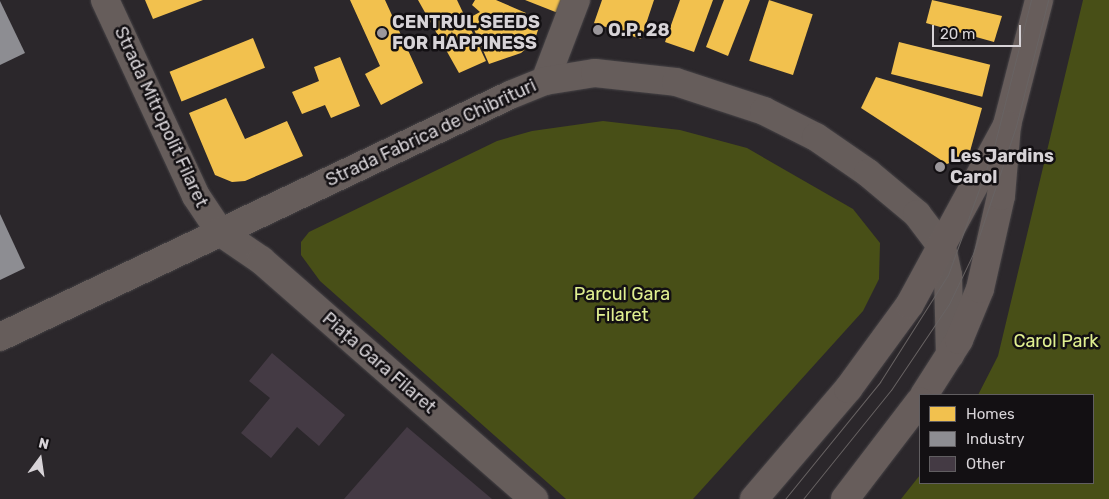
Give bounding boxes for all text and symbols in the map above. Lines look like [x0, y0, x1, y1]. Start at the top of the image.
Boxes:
place label: CENTRUL SEEDS FOR HAPPINESS [392, 12, 540, 54]
scale bar [934, 15, 1023, 47]
place label: O.P. 28 [608, 19, 670, 41]
street label: Strada Mitropolit Filaret [110, 23, 212, 211]
marker: O.P. 28 [592, 24, 604, 36]
text: 20 m [940, 25, 975, 43]
marker: CENTRUL SEEDS FOR HAPPINESS [376, 27, 388, 39]
street label: Strada Fabrica de Chibrituri [322, 75, 540, 191]
place label: Les Jardins Carol [950, 146, 1054, 188]
marker: Les Jardins Carol [934, 161, 946, 173]
park label: Parcul Gara Filaret [574, 284, 670, 326]
street label: Piața Gara Filaret [318, 308, 440, 418]
park label: Carol Park [1013, 330, 1099, 352]
legend [919, 394, 1094, 484]
text: Homes [966, 405, 1015, 423]
text: Industry [966, 430, 1025, 448]
north arrow [15, 434, 65, 484]
text: N [37, 434, 51, 453]
text: Other [966, 455, 1005, 473]

